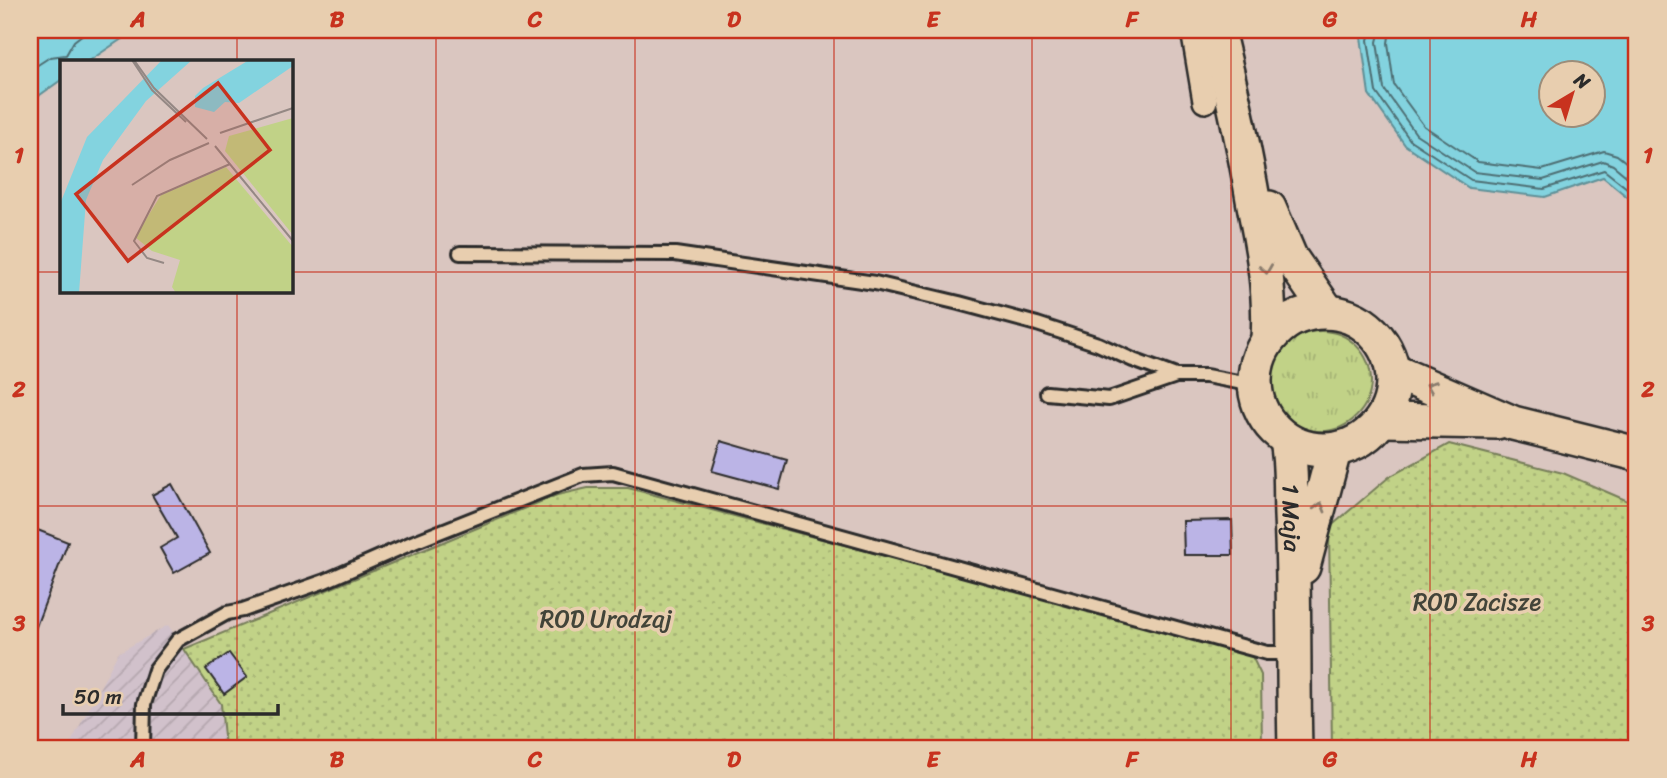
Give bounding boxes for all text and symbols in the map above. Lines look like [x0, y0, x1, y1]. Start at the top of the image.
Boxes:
text: A [129, 0, 146, 40]
text: B [330, 0, 345, 40]
text: C [527, 0, 543, 40]
text: D [727, 0, 742, 40]
text: E [927, 0, 942, 40]
text: F [1125, 0, 1140, 40]
text: G [1322, 0, 1338, 40]
text: H [1520, 0, 1538, 40]
inset map [60, 60, 292, 292]
north arrow [1538, 60, 1608, 130]
text: N [1566, 63, 1598, 99]
text: 1 [14, 135, 24, 176]
text: 1 [1643, 135, 1653, 176]
one-way arrow [1258, 263, 1273, 275]
text: 2 [11, 369, 26, 410]
text: 2 [1640, 369, 1655, 410]
one-way arrow [1426, 381, 1438, 395]
street label: 1 Maja [1270, 484, 1313, 554]
one-way arrow [1312, 501, 1326, 513]
park label: ROD Zacisze [1413, 581, 1541, 623]
park label: ROD Urodzaj [540, 598, 672, 640]
text: 3 [12, 603, 26, 644]
text: 3 [1641, 603, 1655, 644]
scale bar [63, 673, 278, 717]
text: 50 m [74, 678, 122, 716]
text: A [129, 739, 146, 778]
text: B [330, 739, 345, 778]
text: C [527, 739, 543, 778]
text: D [727, 739, 742, 778]
text: E [927, 739, 942, 778]
text: F [1125, 739, 1140, 778]
text: G [1322, 739, 1338, 778]
text: H [1520, 739, 1538, 778]

